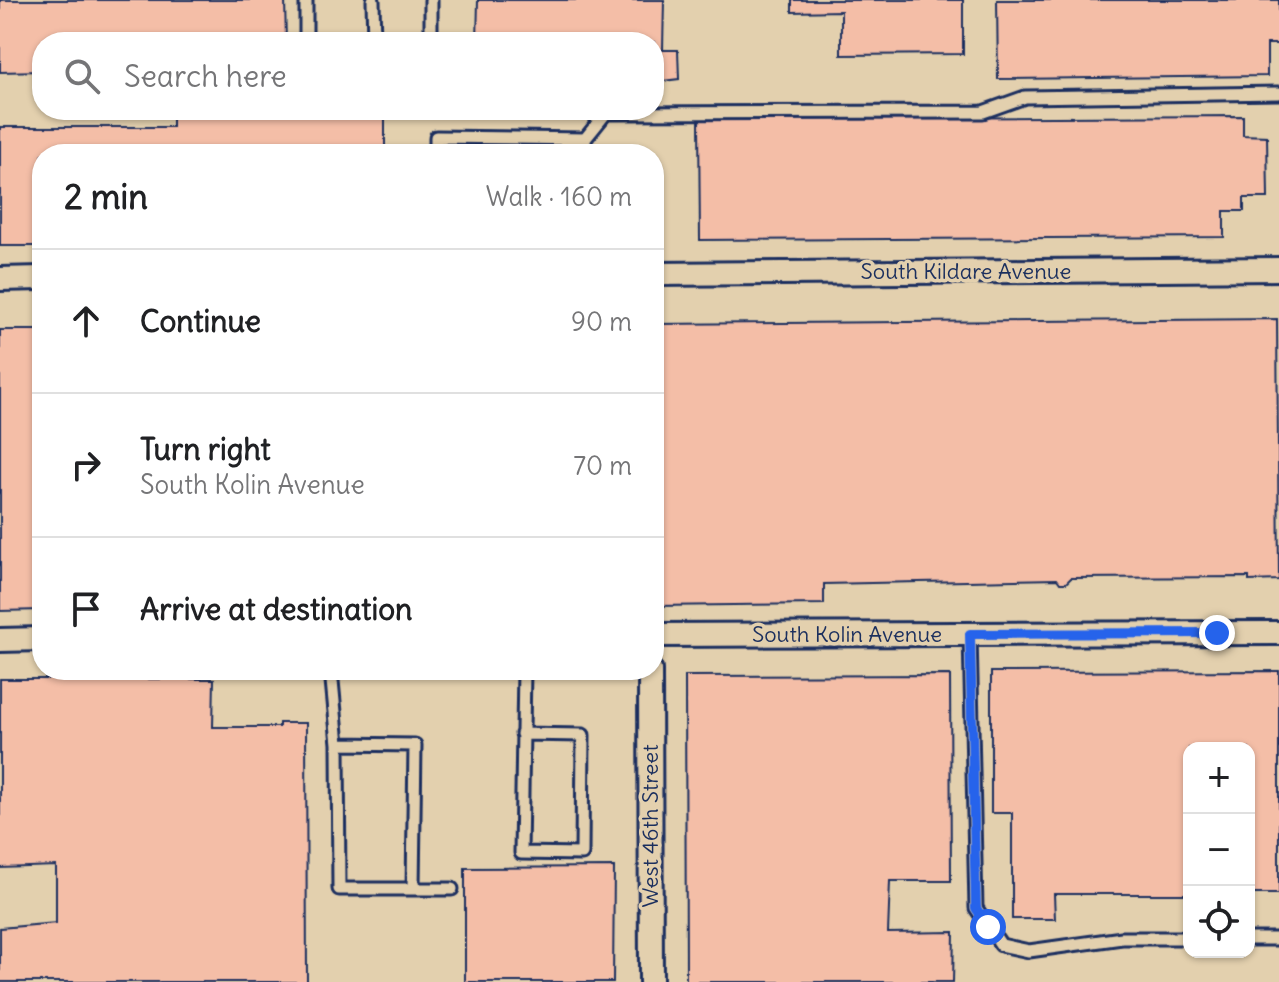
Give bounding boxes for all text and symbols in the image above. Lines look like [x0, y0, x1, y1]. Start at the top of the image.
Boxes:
search box [32, 32, 664, 120]
icon: search [60, 54, 104, 98]
text: Search here [124, 57, 287, 95]
text: 2 min [64, 175, 148, 218]
text: Walk · 160 m [486, 180, 632, 213]
street label: South Kildare Avenue [861, 257, 1071, 285]
icon: ahead [64, 299, 108, 343]
text: Continue [140, 302, 261, 340]
text: 90 m [571, 305, 632, 338]
text: Turn right [140, 430, 271, 468]
icon: right [64, 443, 108, 487]
text: 70 m [573, 449, 632, 482]
text: South Kolin Avenue [140, 468, 365, 501]
icon: arrive [64, 587, 108, 631]
text: Arrive at destination [140, 590, 412, 628]
route end [1199, 615, 1235, 651]
street label: South Kolin Avenue [752, 620, 942, 648]
map controls [1183, 742, 1255, 958]
button: + [1183, 742, 1255, 814]
street label: West 46th Street [636, 744, 664, 908]
button: − [1183, 814, 1255, 886]
button: locate [1183, 886, 1255, 958]
route start [970, 909, 1006, 945]

